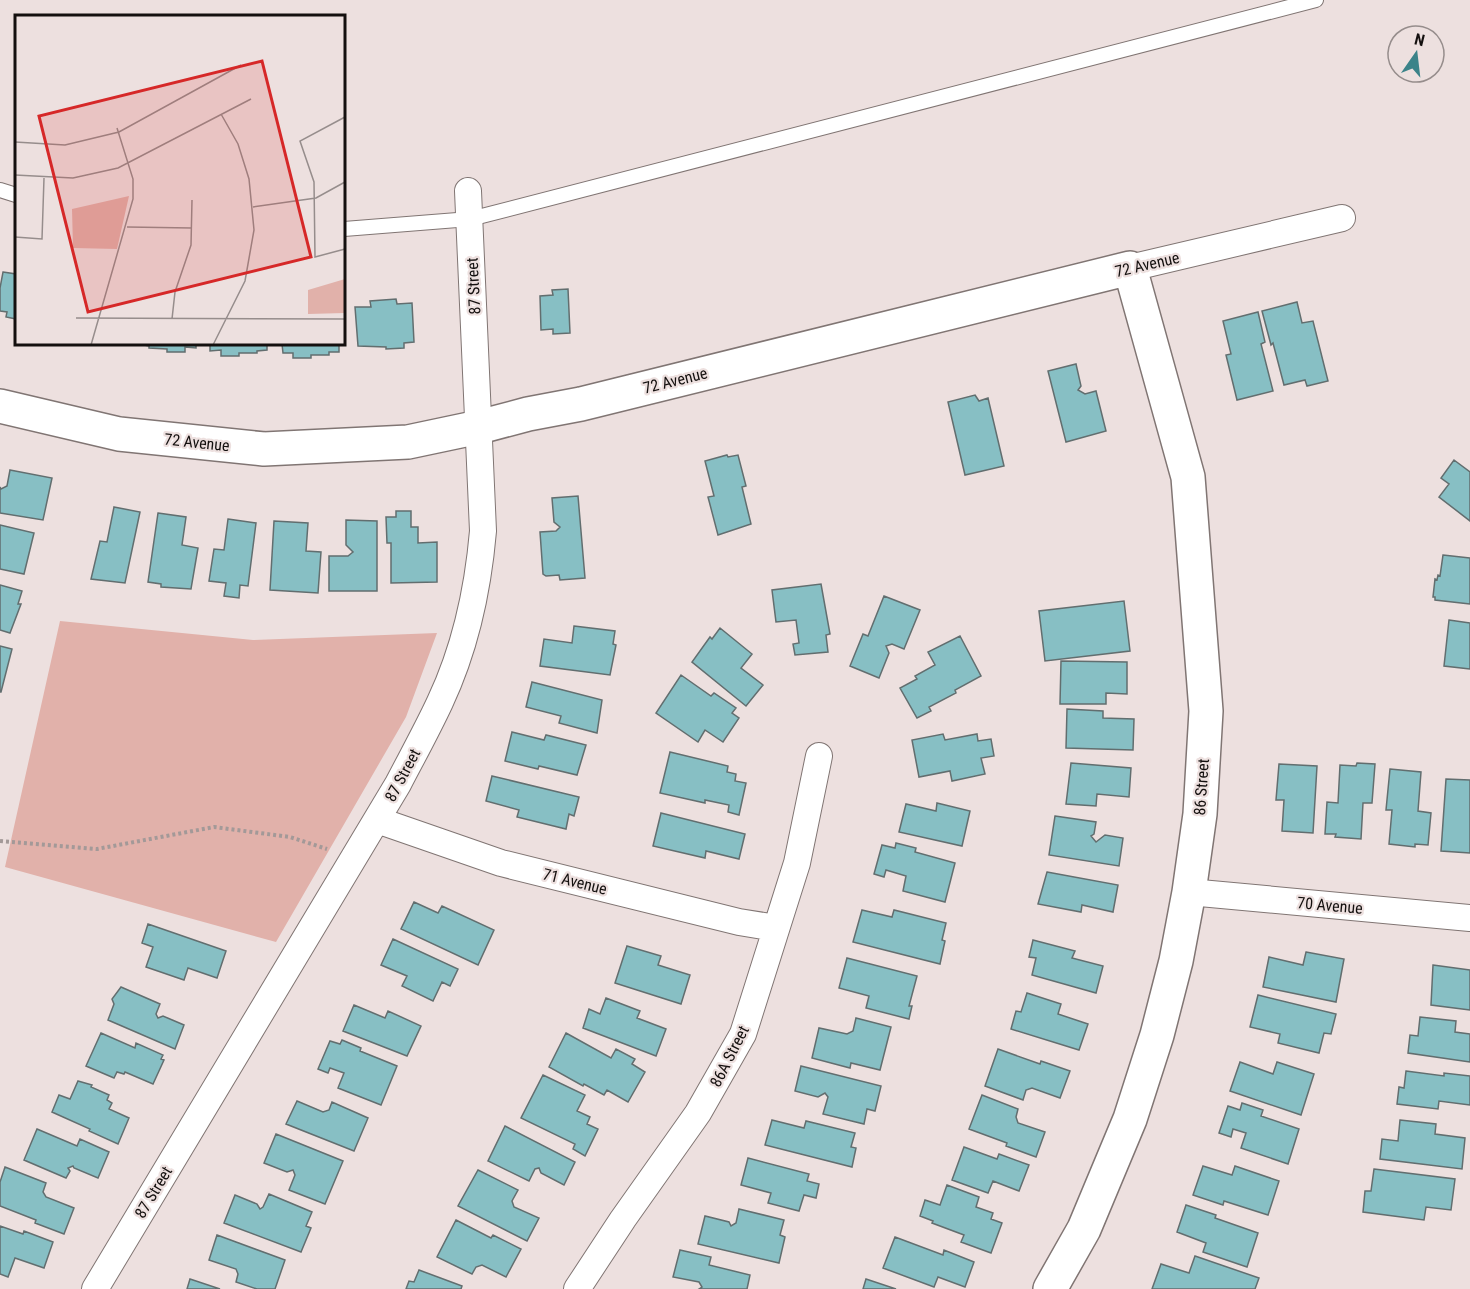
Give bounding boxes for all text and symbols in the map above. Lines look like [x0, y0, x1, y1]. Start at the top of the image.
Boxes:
inset map [15, 15, 345, 345]
north arrow [1386, 24, 1446, 84]
text: N [1412, 30, 1427, 50]
street label: 72 Avenue [1113, 248, 1181, 281]
street label: 87 Street [463, 257, 484, 315]
street label: 72 Avenue [641, 363, 709, 398]
street label: 72 Avenue [163, 430, 231, 455]
street label: 87 Street [381, 745, 424, 805]
street label: 86 Street [1190, 758, 1213, 816]
street label: 71 Avenue [541, 864, 609, 899]
street label: 70 Avenue [1296, 893, 1363, 918]
street label: 86A Street [706, 1022, 753, 1090]
street label: 87 Street [131, 1163, 176, 1222]

